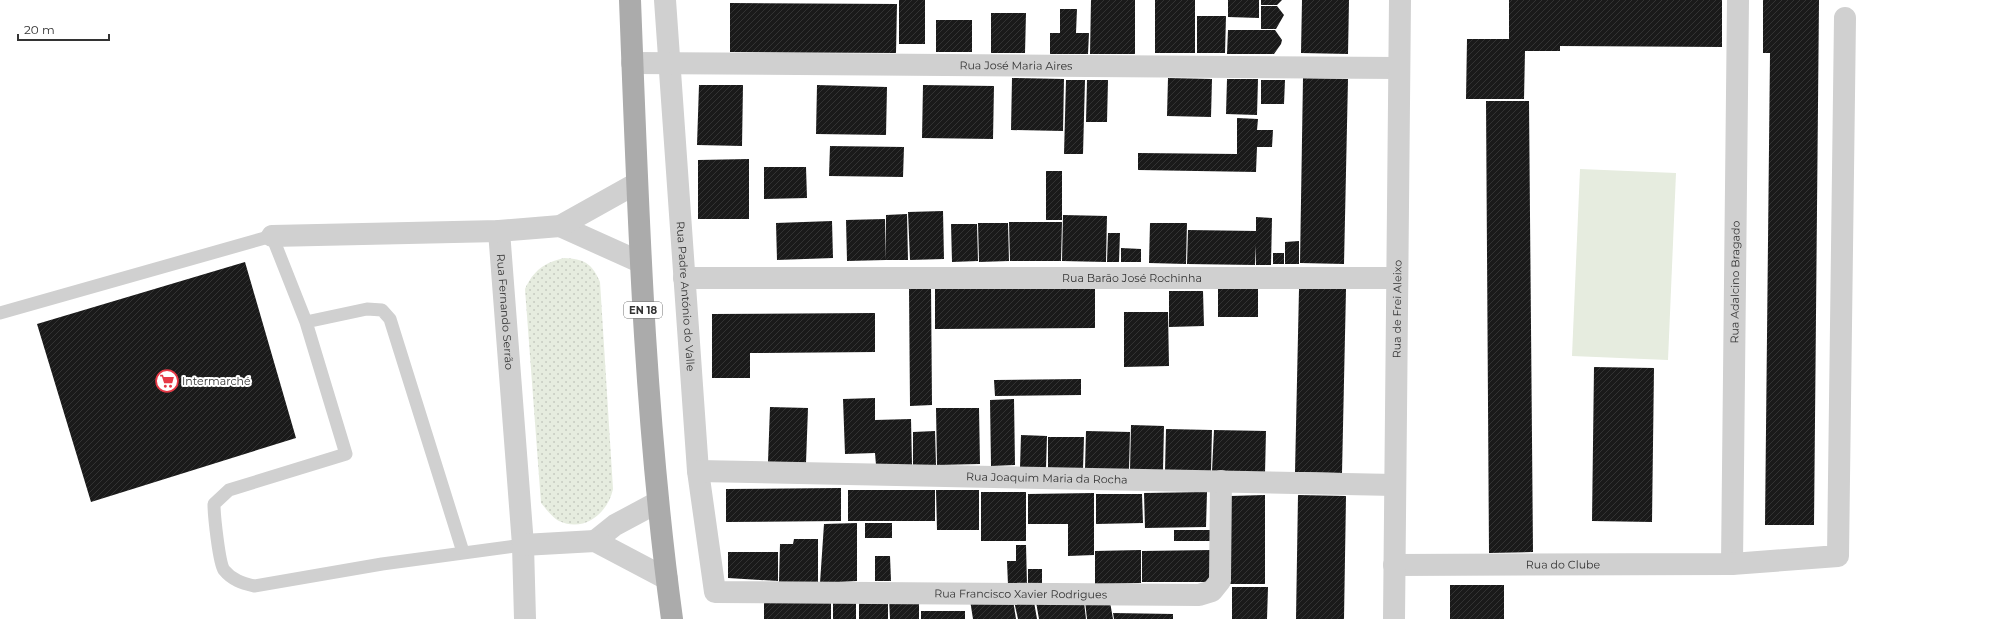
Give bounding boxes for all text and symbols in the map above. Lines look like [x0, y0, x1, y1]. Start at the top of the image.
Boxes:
scale bar [18, 16, 109, 42]
text: 20 m [24, 22, 55, 37]
street label: Rua José Maria Aires [959, 58, 1073, 73]
street label: Rua Adalcino Bragado [1727, 220, 1743, 344]
street label: Rua Padre António do Valle [674, 221, 698, 372]
street label: Rua Fernando Serrão [494, 253, 517, 370]
street label: Rua de Frei Aleixo [1390, 260, 1404, 358]
street label: Rua Barão José Rochinha [1062, 271, 1202, 285]
road number: EN 18 [624, 302, 662, 318]
supermarket icon: Intermarché [154, 368, 180, 394]
place label: Intermarché [182, 374, 251, 388]
street label: Rua Joaquim Maria da Rocha [966, 469, 1128, 487]
street label: Rua do Clube [1526, 557, 1601, 572]
street label: Rua Francisco Xavier Rodrigues [934, 586, 1108, 601]

